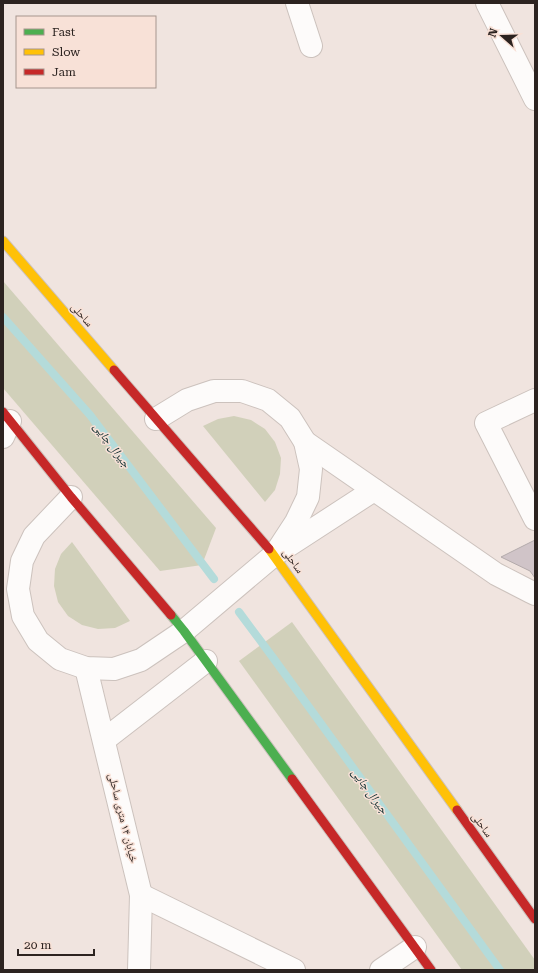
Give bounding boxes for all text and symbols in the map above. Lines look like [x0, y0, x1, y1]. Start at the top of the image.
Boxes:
legend [16, 16, 156, 88]
north arrow [482, 16, 522, 56]
text: Fast [52, 25, 76, 39]
text: N [486, 26, 501, 39]
text: Slow [52, 45, 80, 59]
text: Jam [52, 65, 76, 79]
street label: ساحلی [68, 300, 96, 330]
water label: جیرال چایی [90, 420, 134, 471]
street label: ساحلی [280, 546, 306, 576]
water label: جیرال چایی [348, 765, 391, 817]
street label: خیابان ۱۴ متری ساحلی [106, 772, 140, 864]
street label: ساحلی [469, 810, 495, 840]
scale bar [18, 931, 94, 957]
text: 20 m [24, 938, 51, 952]

